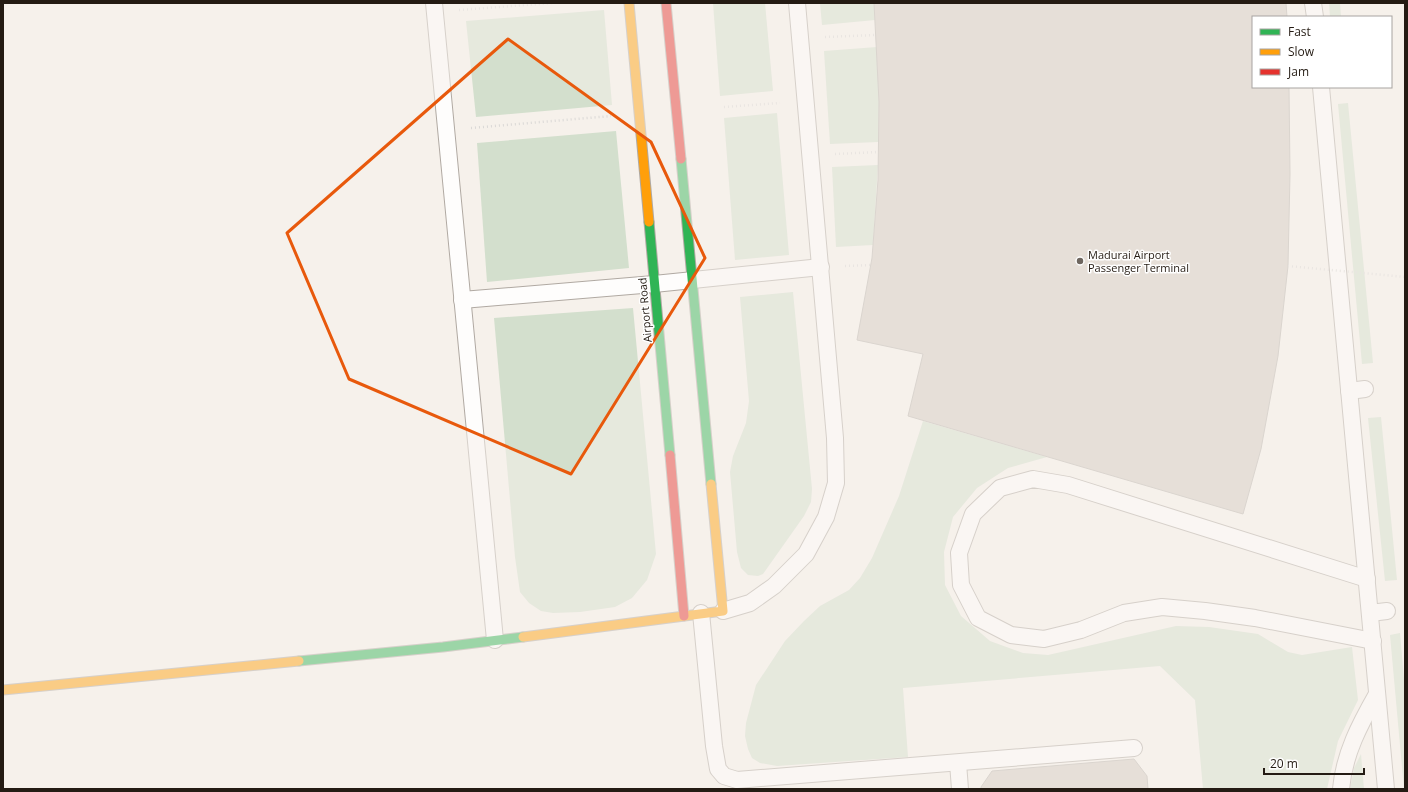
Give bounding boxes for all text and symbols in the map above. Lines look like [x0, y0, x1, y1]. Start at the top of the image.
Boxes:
legend [1252, 16, 1392, 88]
text: Fast [1288, 23, 1311, 40]
text: Slow [1288, 43, 1315, 60]
text: Jam [1287, 63, 1309, 80]
place label: Madurai Airport Passenger Terminal [1088, 247, 1189, 275]
marker: Madurai Airport Passenger Terminal [1075, 256, 1085, 266]
street label: Airport Road [634, 277, 655, 343]
scale bar [1264, 750, 1364, 776]
text: 20 m [1270, 755, 1298, 772]

